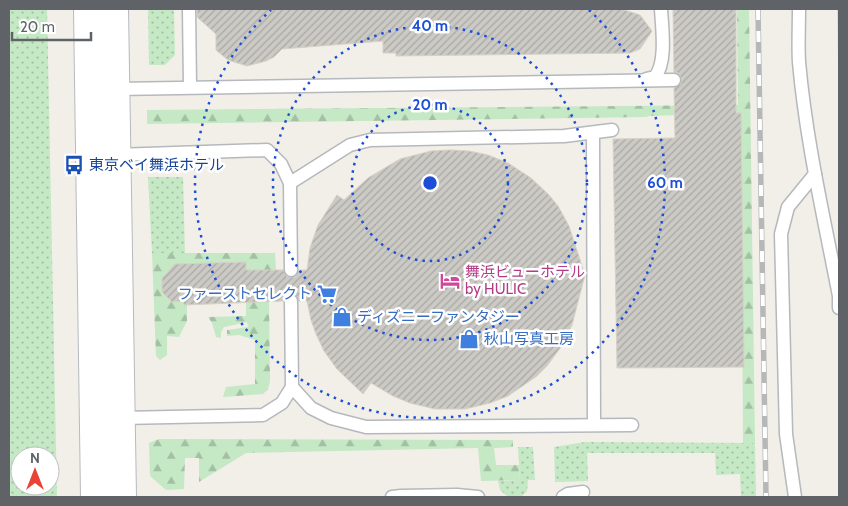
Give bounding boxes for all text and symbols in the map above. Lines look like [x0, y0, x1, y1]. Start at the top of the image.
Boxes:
scale bar [12, 10, 91, 42]
text: 40 m [412, 17, 448, 35]
text: 20 m [20, 18, 55, 36]
text: 20 m [413, 96, 447, 114]
bus stop icon: 東京ベイ舞浜ホテル [63, 154, 85, 176]
place label: 東京ベイ舞浜ホテル [89, 156, 224, 174]
centre of rings [421, 174, 439, 192]
text: 60 m [647, 174, 683, 192]
place label: 舞浜ビューホテル by HULIC [465, 263, 585, 298]
hotel icon: 舞浜ビューホテル by HULIC [439, 270, 461, 292]
supermarket icon: ファーストセレクト [316, 283, 338, 305]
place label: ファーストセレクト [178, 285, 312, 303]
shop icon: ディズニーファンタジー [331, 306, 353, 328]
place label: ディズニーファンタジー [357, 308, 520, 326]
shop icon: 秋山写真工房 [458, 328, 480, 350]
place label: 秋山写真工房 [484, 330, 574, 348]
north arrow [10, 446, 60, 496]
text: N [30, 449, 40, 467]

